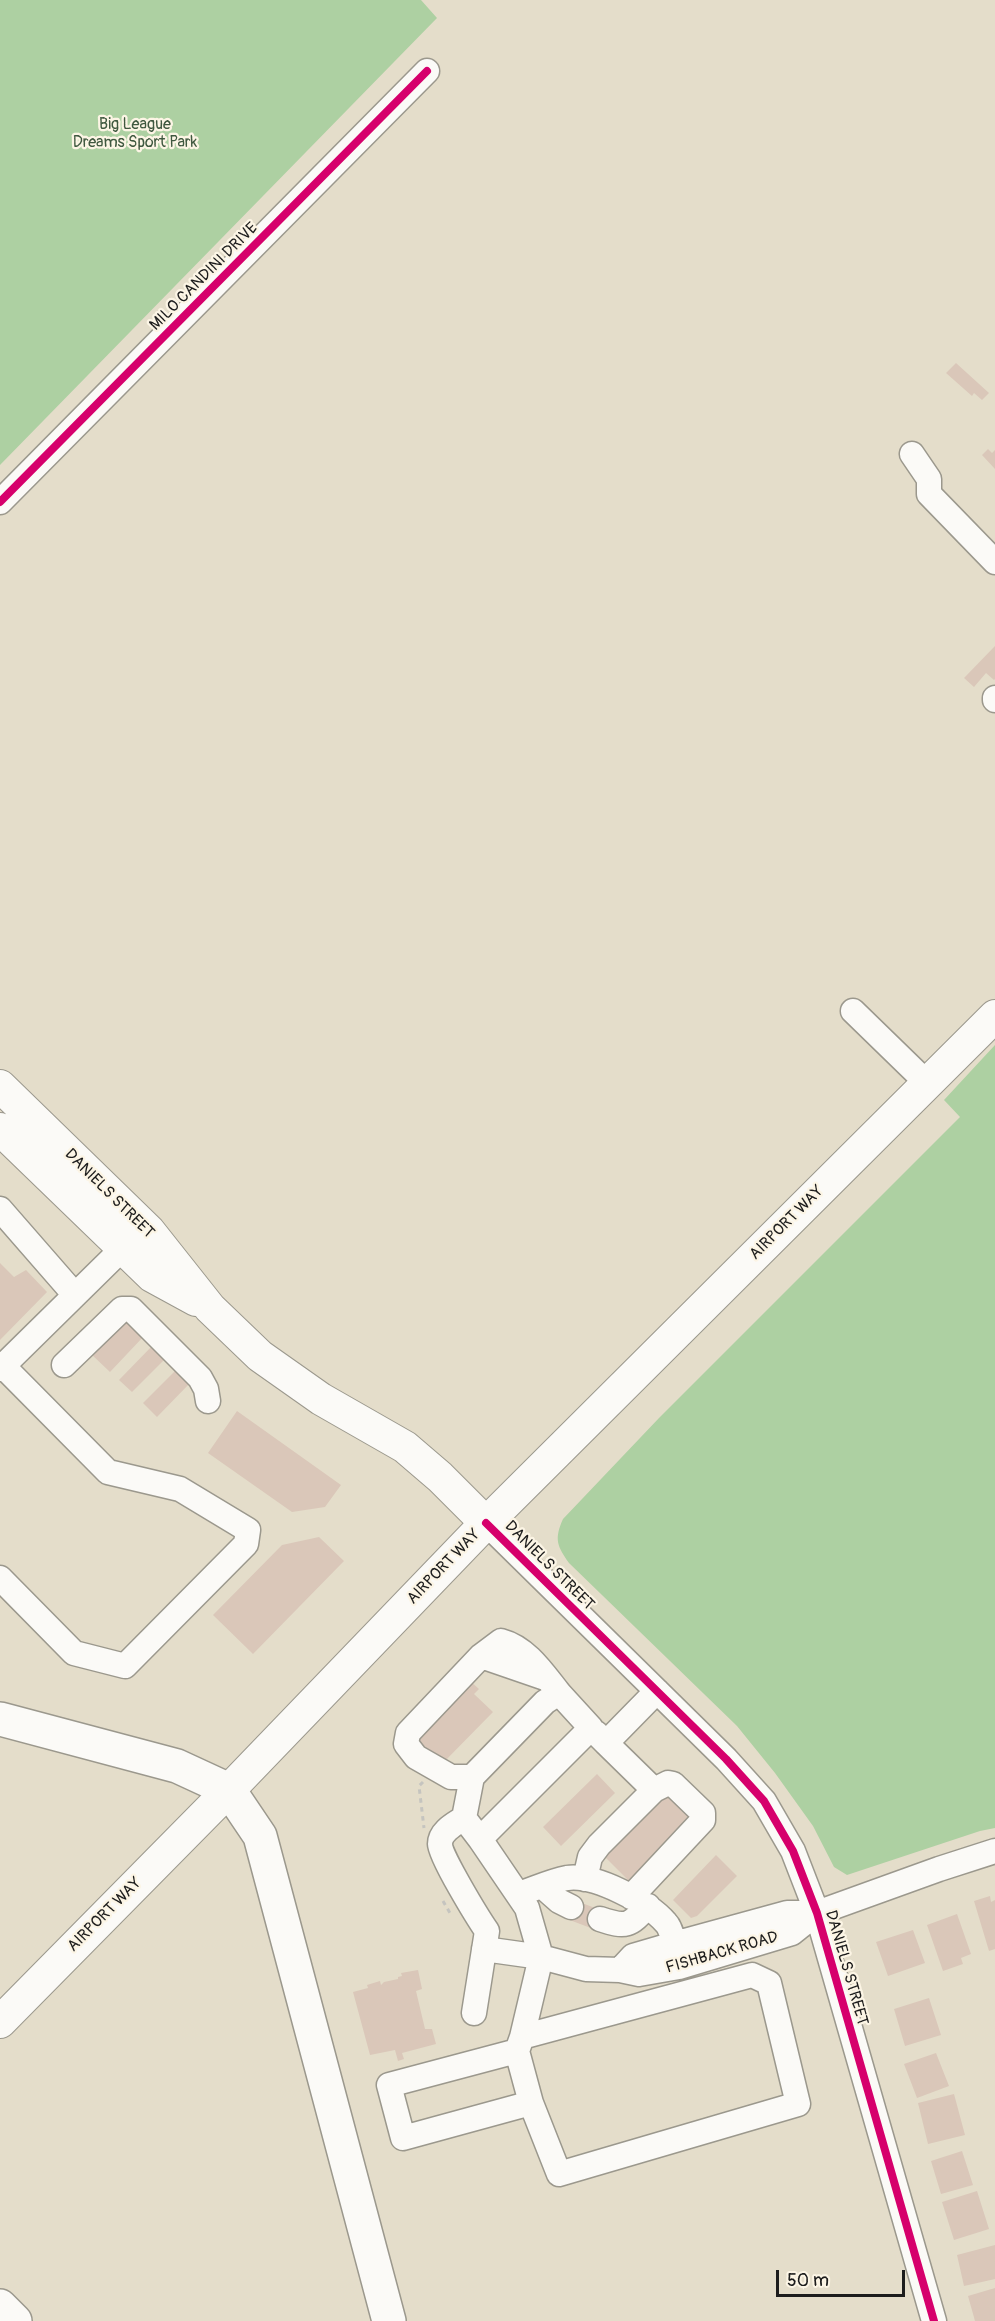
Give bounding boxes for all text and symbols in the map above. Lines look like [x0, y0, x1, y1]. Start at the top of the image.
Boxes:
park label: Big League Dreams Sport Park [73, 115, 197, 153]
street label: MILO CANDINI DRIVE [146, 219, 262, 335]
street label: DANIELS STREET [60, 1145, 158, 1243]
street label: AIRPORT WAY [746, 1182, 828, 1264]
street label: DANIELS STREET [500, 1517, 598, 1615]
street label: AIRPORT WAY [403, 1525, 485, 1609]
street label: AIRPORT WAY [64, 1874, 146, 1956]
street label: DANIELS STREET [820, 1908, 872, 2028]
street label: FISHBACK ROAD [664, 1928, 780, 1978]
scale bar [779, 2258, 908, 2296]
text: 50 m [787, 2269, 829, 2292]

